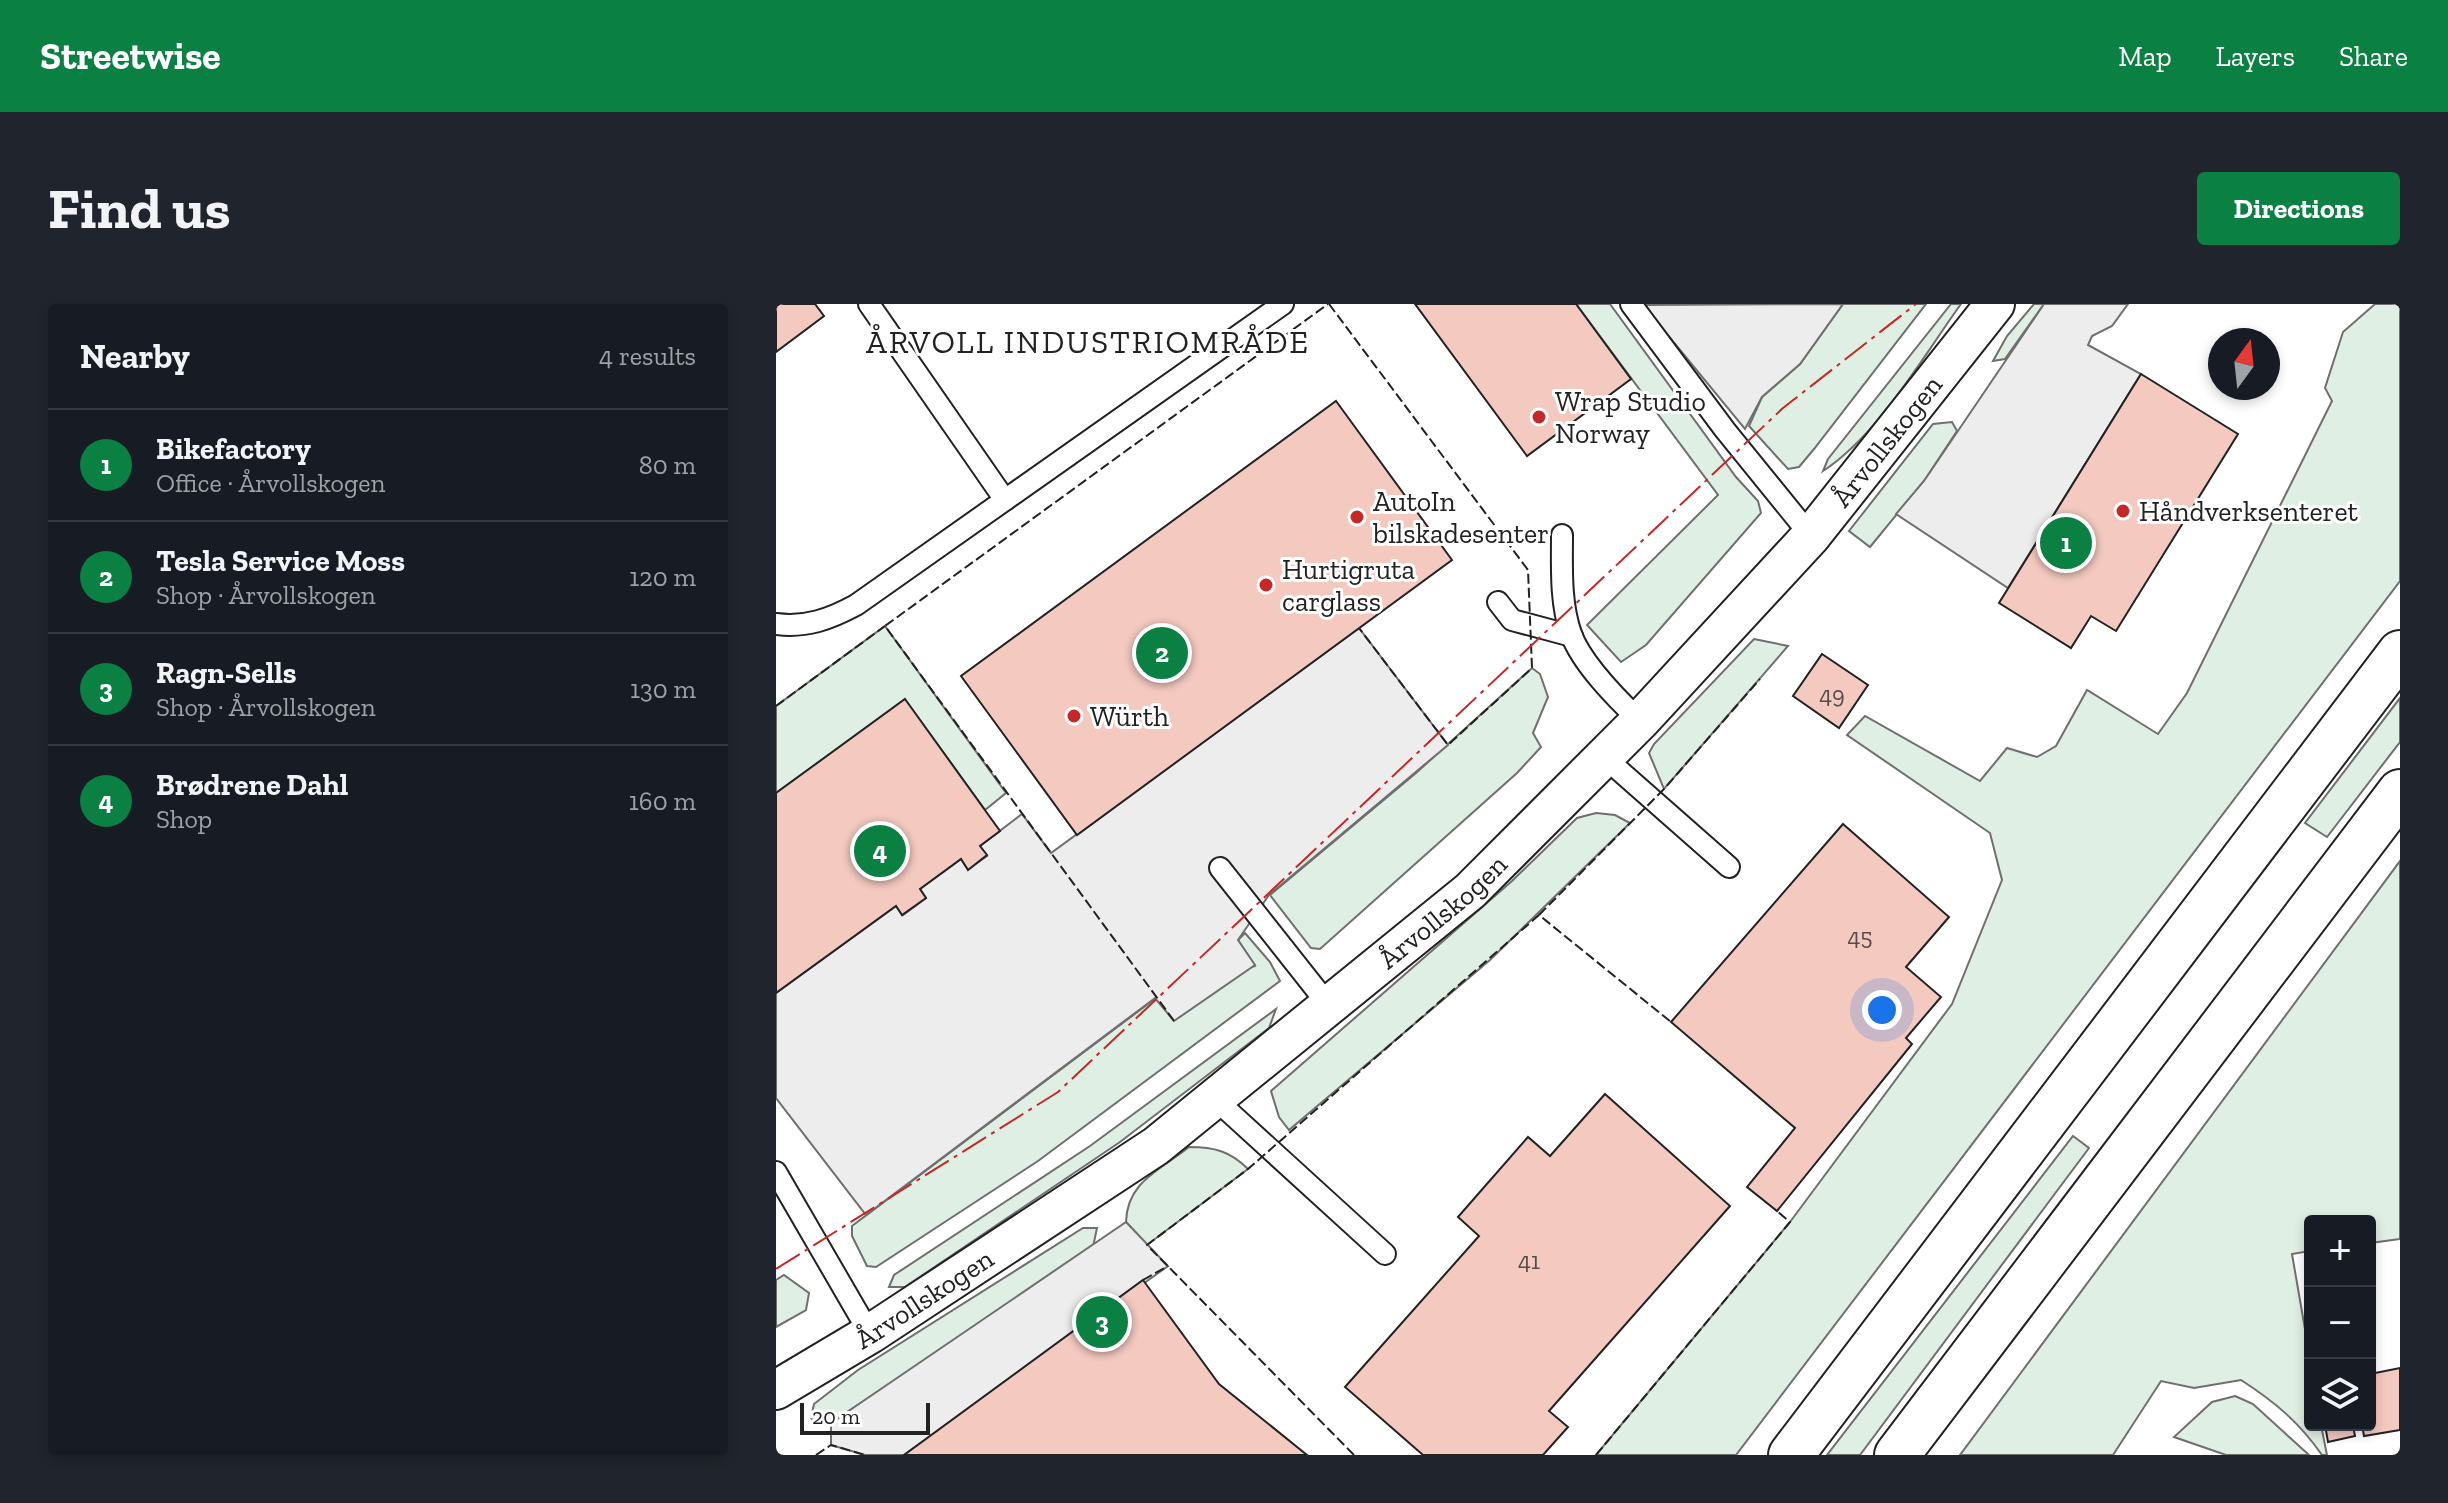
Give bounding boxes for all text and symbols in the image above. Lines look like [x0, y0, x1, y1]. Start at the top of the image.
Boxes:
text: Streetwise [40, 33, 221, 79]
text: Map [2118, 40, 2172, 73]
text: Layers [2216, 40, 2295, 73]
text: Share [2339, 40, 2408, 73]
button: Directions [2197, 172, 2400, 245]
text: Find us [48, 175, 231, 242]
district label: ÅRVOLL INDUSTRIOMRÅDE [866, 323, 1310, 361]
north arrow [2208, 328, 2280, 400]
text: Nearby [80, 336, 190, 377]
text: 4 results [599, 340, 696, 372]
street label: Årvollskogen [1825, 369, 1949, 513]
place label: Wrap Studio Norway [1555, 385, 1706, 450]
marker: Wrap Studio Norway [1530, 408, 1548, 426]
text: Bikefactory [156, 431, 311, 467]
text: 1 [101, 449, 111, 481]
text: 80 m [639, 449, 696, 481]
text: Office · Årvollskogen [156, 467, 385, 499]
place label: AutoIn bilskadesenter [1372, 485, 1549, 550]
place label: Håndverksenteret [2139, 495, 2359, 528]
marker: Håndverksenteret [2114, 502, 2132, 520]
marker: AutoIn bilskadesenter [1348, 508, 1366, 526]
pin: 1 [2040, 513, 2092, 573]
text: Tesla Service Moss [156, 543, 405, 579]
place label: Hurtigruta carglass [1282, 553, 1415, 618]
text: 2 [99, 561, 113, 593]
text: 120 m [629, 561, 696, 593]
marker: Hurtigruta carglass [1257, 576, 1275, 594]
text: Shop · Årvollskogen [156, 579, 376, 611]
pin: 2 [1136, 623, 1188, 683]
text: Ragn-Sells [156, 655, 297, 691]
text: 3 [99, 673, 113, 705]
text: 130 m [630, 673, 696, 705]
house number: 49 [1819, 680, 1845, 709]
text: Shop · Årvollskogen [156, 691, 376, 723]
place label: Würth [1090, 700, 1169, 733]
marker: Würth [1065, 707, 1083, 725]
text: Brødrene Dahl [156, 767, 348, 803]
text: 4 [99, 785, 113, 817]
text: 160 m [629, 785, 696, 817]
text: Shop [156, 803, 212, 835]
pin: 4 [854, 821, 906, 881]
street label: Årvollskogen [1372, 848, 1514, 976]
house number: 45 [1847, 922, 1873, 951]
your location [1862, 990, 1902, 1030]
map controls [2304, 1215, 2376, 1431]
button: + [2304, 1215, 2376, 1287]
street label: Årvollskogen [849, 1242, 999, 1356]
house number: 41 [1518, 1246, 1540, 1275]
button: − [2304, 1287, 2376, 1359]
pin: 3 [1076, 1292, 1128, 1352]
button: layers [2304, 1359, 2376, 1431]
scale bar [800, 1399, 930, 1435]
text: 20 m [812, 1403, 860, 1430]

